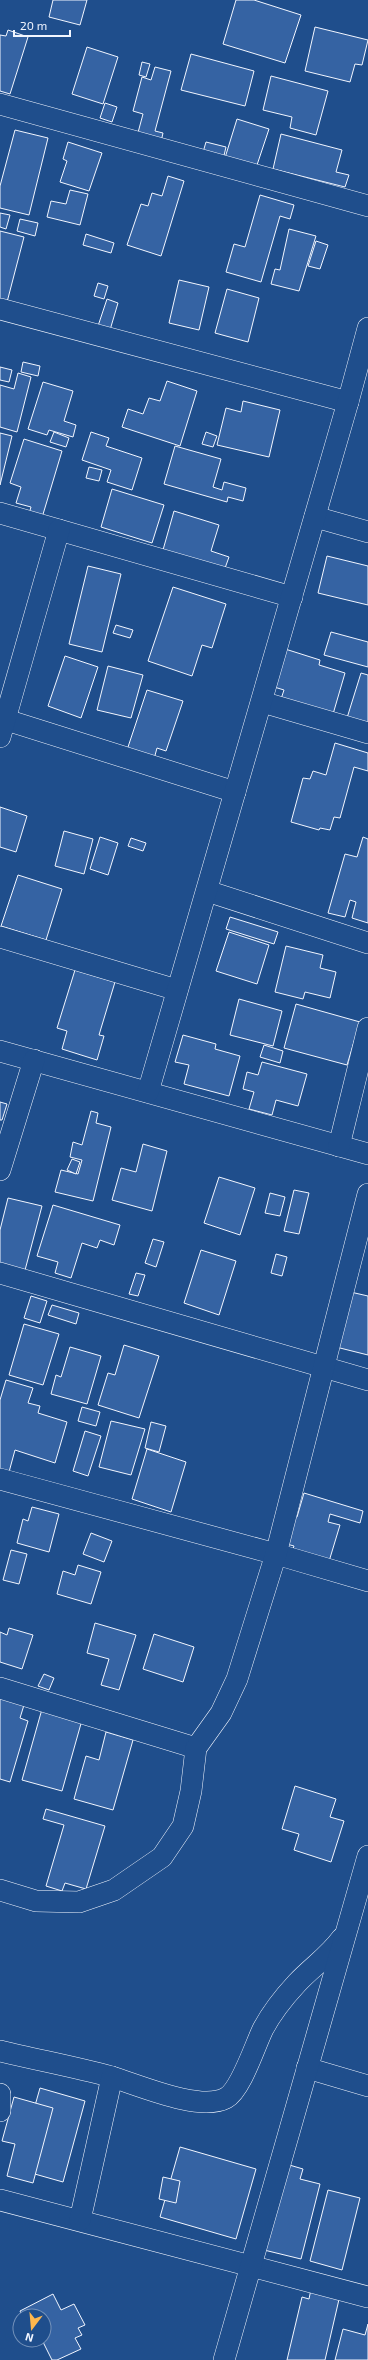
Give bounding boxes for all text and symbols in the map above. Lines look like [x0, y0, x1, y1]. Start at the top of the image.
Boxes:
scale bar [14, 12, 70, 38]
text: 20 m [20, 18, 47, 32]
north arrow [12, 2308, 52, 2348]
text: N [23, 2331, 35, 2345]

